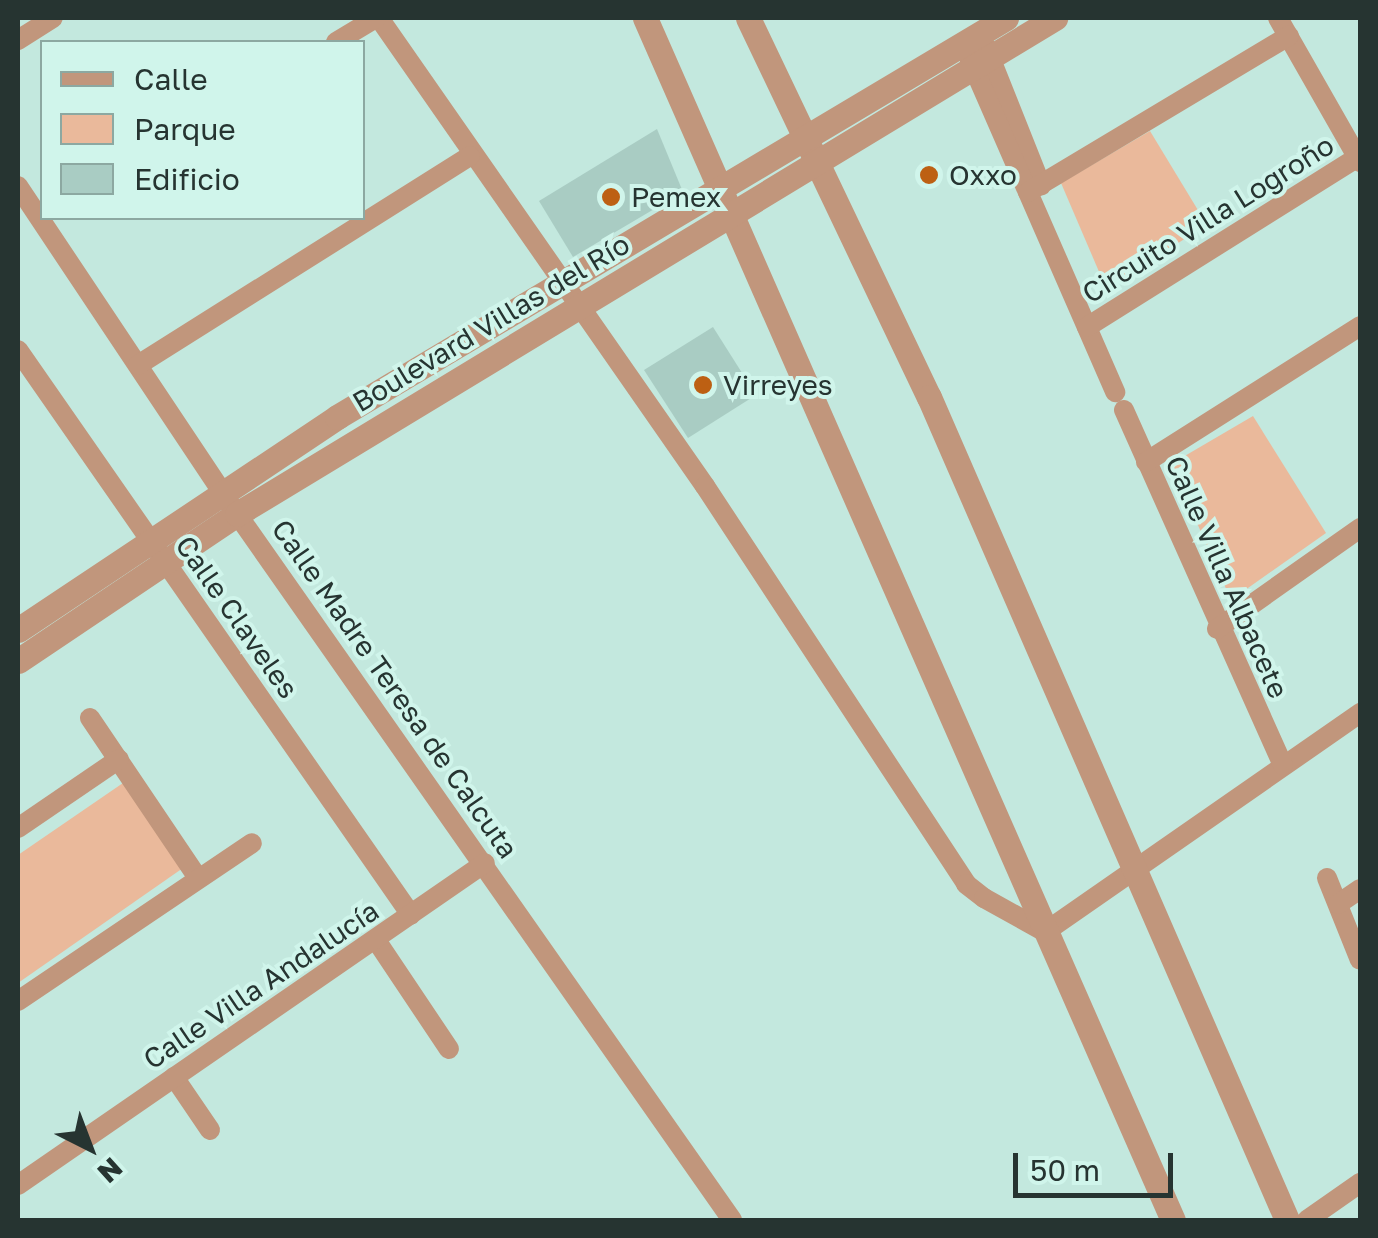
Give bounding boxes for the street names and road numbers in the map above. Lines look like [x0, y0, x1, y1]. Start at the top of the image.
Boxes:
street label: Circuito Villa Logroño [1076, 128, 1340, 310]
street label: Boulevard Villas del Río [346, 227, 636, 419]
street label: Calle Villa Albacete [1158, 451, 1296, 703]
street label: Calle Madre Teresa de Calcuta [265, 513, 525, 865]
street label: Calle Claveles [169, 529, 305, 705]
street label: Calle Villa Andalucía [137, 894, 385, 1076]

